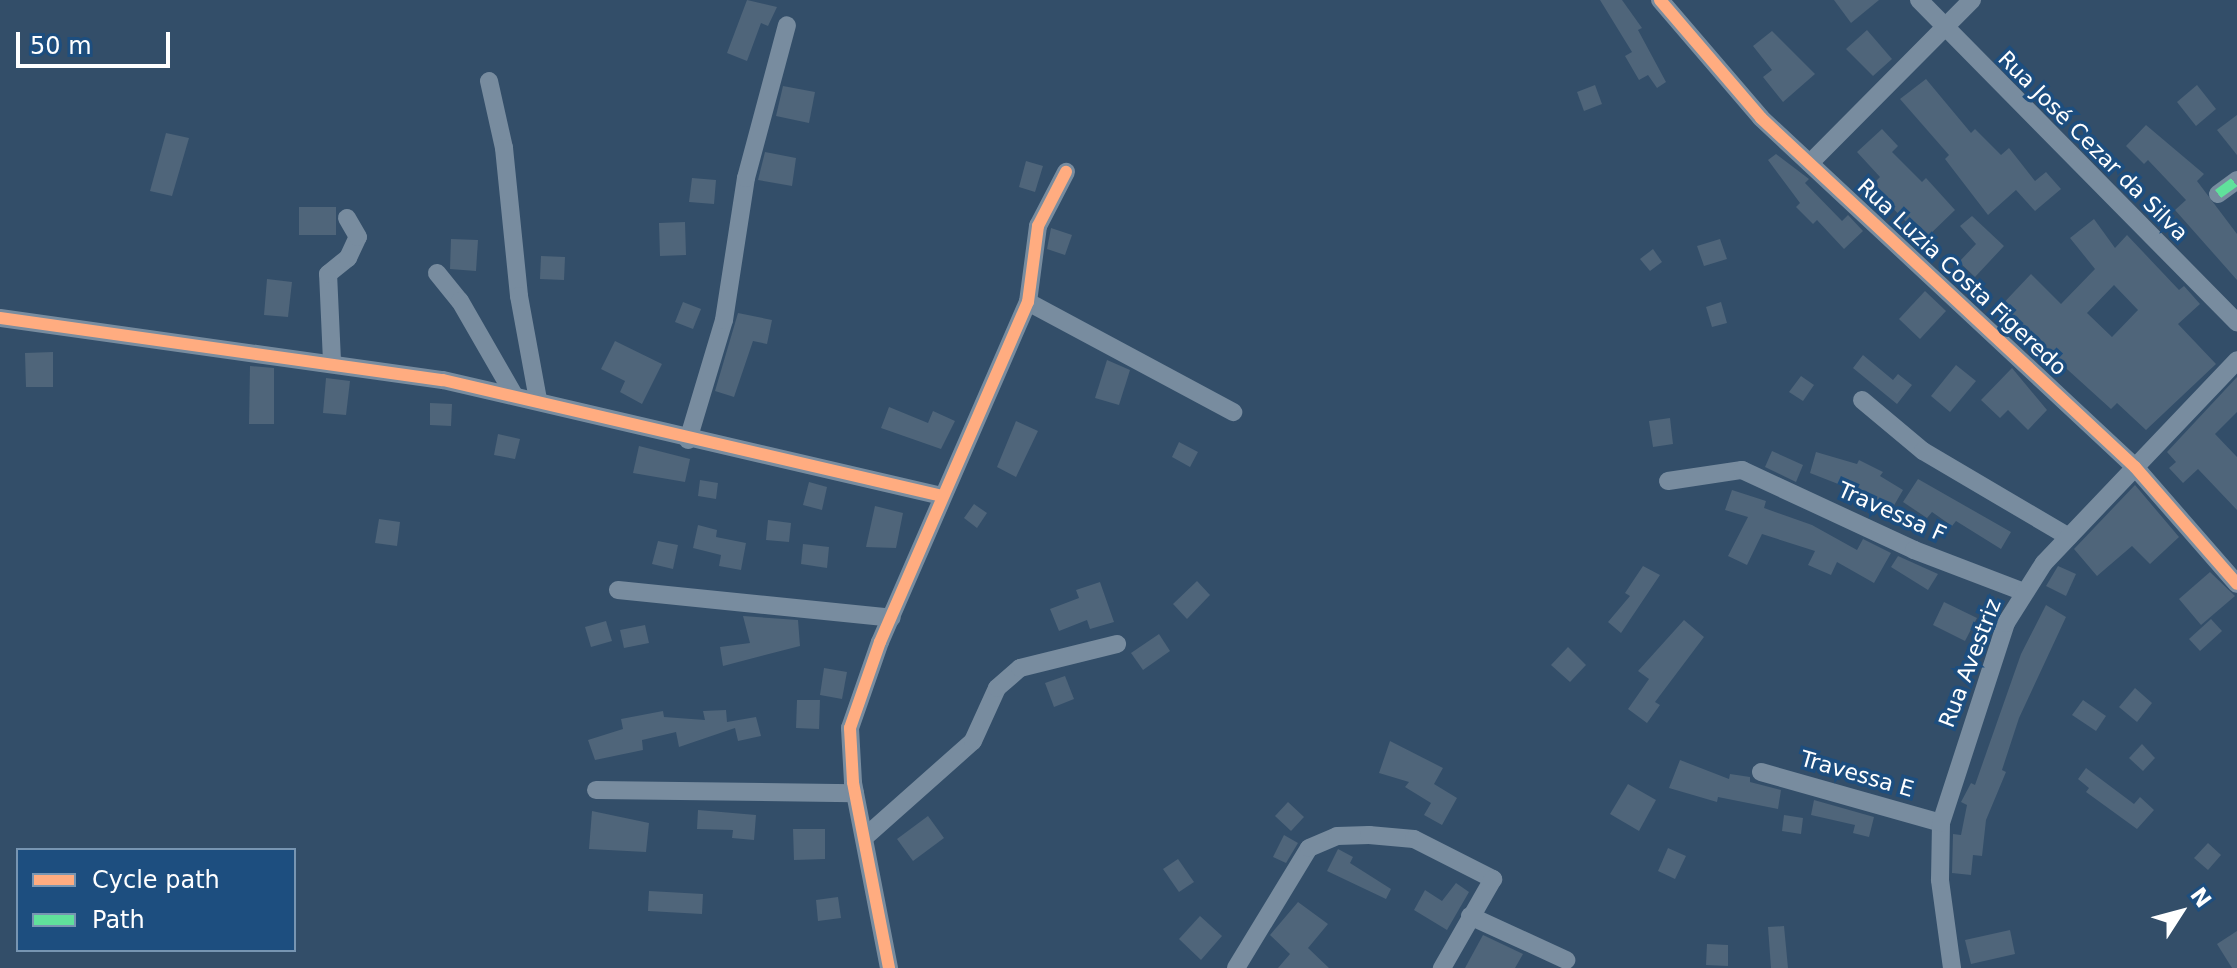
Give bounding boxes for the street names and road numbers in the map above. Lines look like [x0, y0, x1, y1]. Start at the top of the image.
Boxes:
street label: Rua José Cezar da Silva [1993, 46, 2193, 246]
street label: Rua Luzia Costa Figeredo [1852, 173, 2072, 381]
street label: Travessa F [1834, 476, 1950, 548]
street label: Rua Avestriz [1933, 595, 2007, 731]
street label: Travessa E [1797, 745, 1917, 803]

